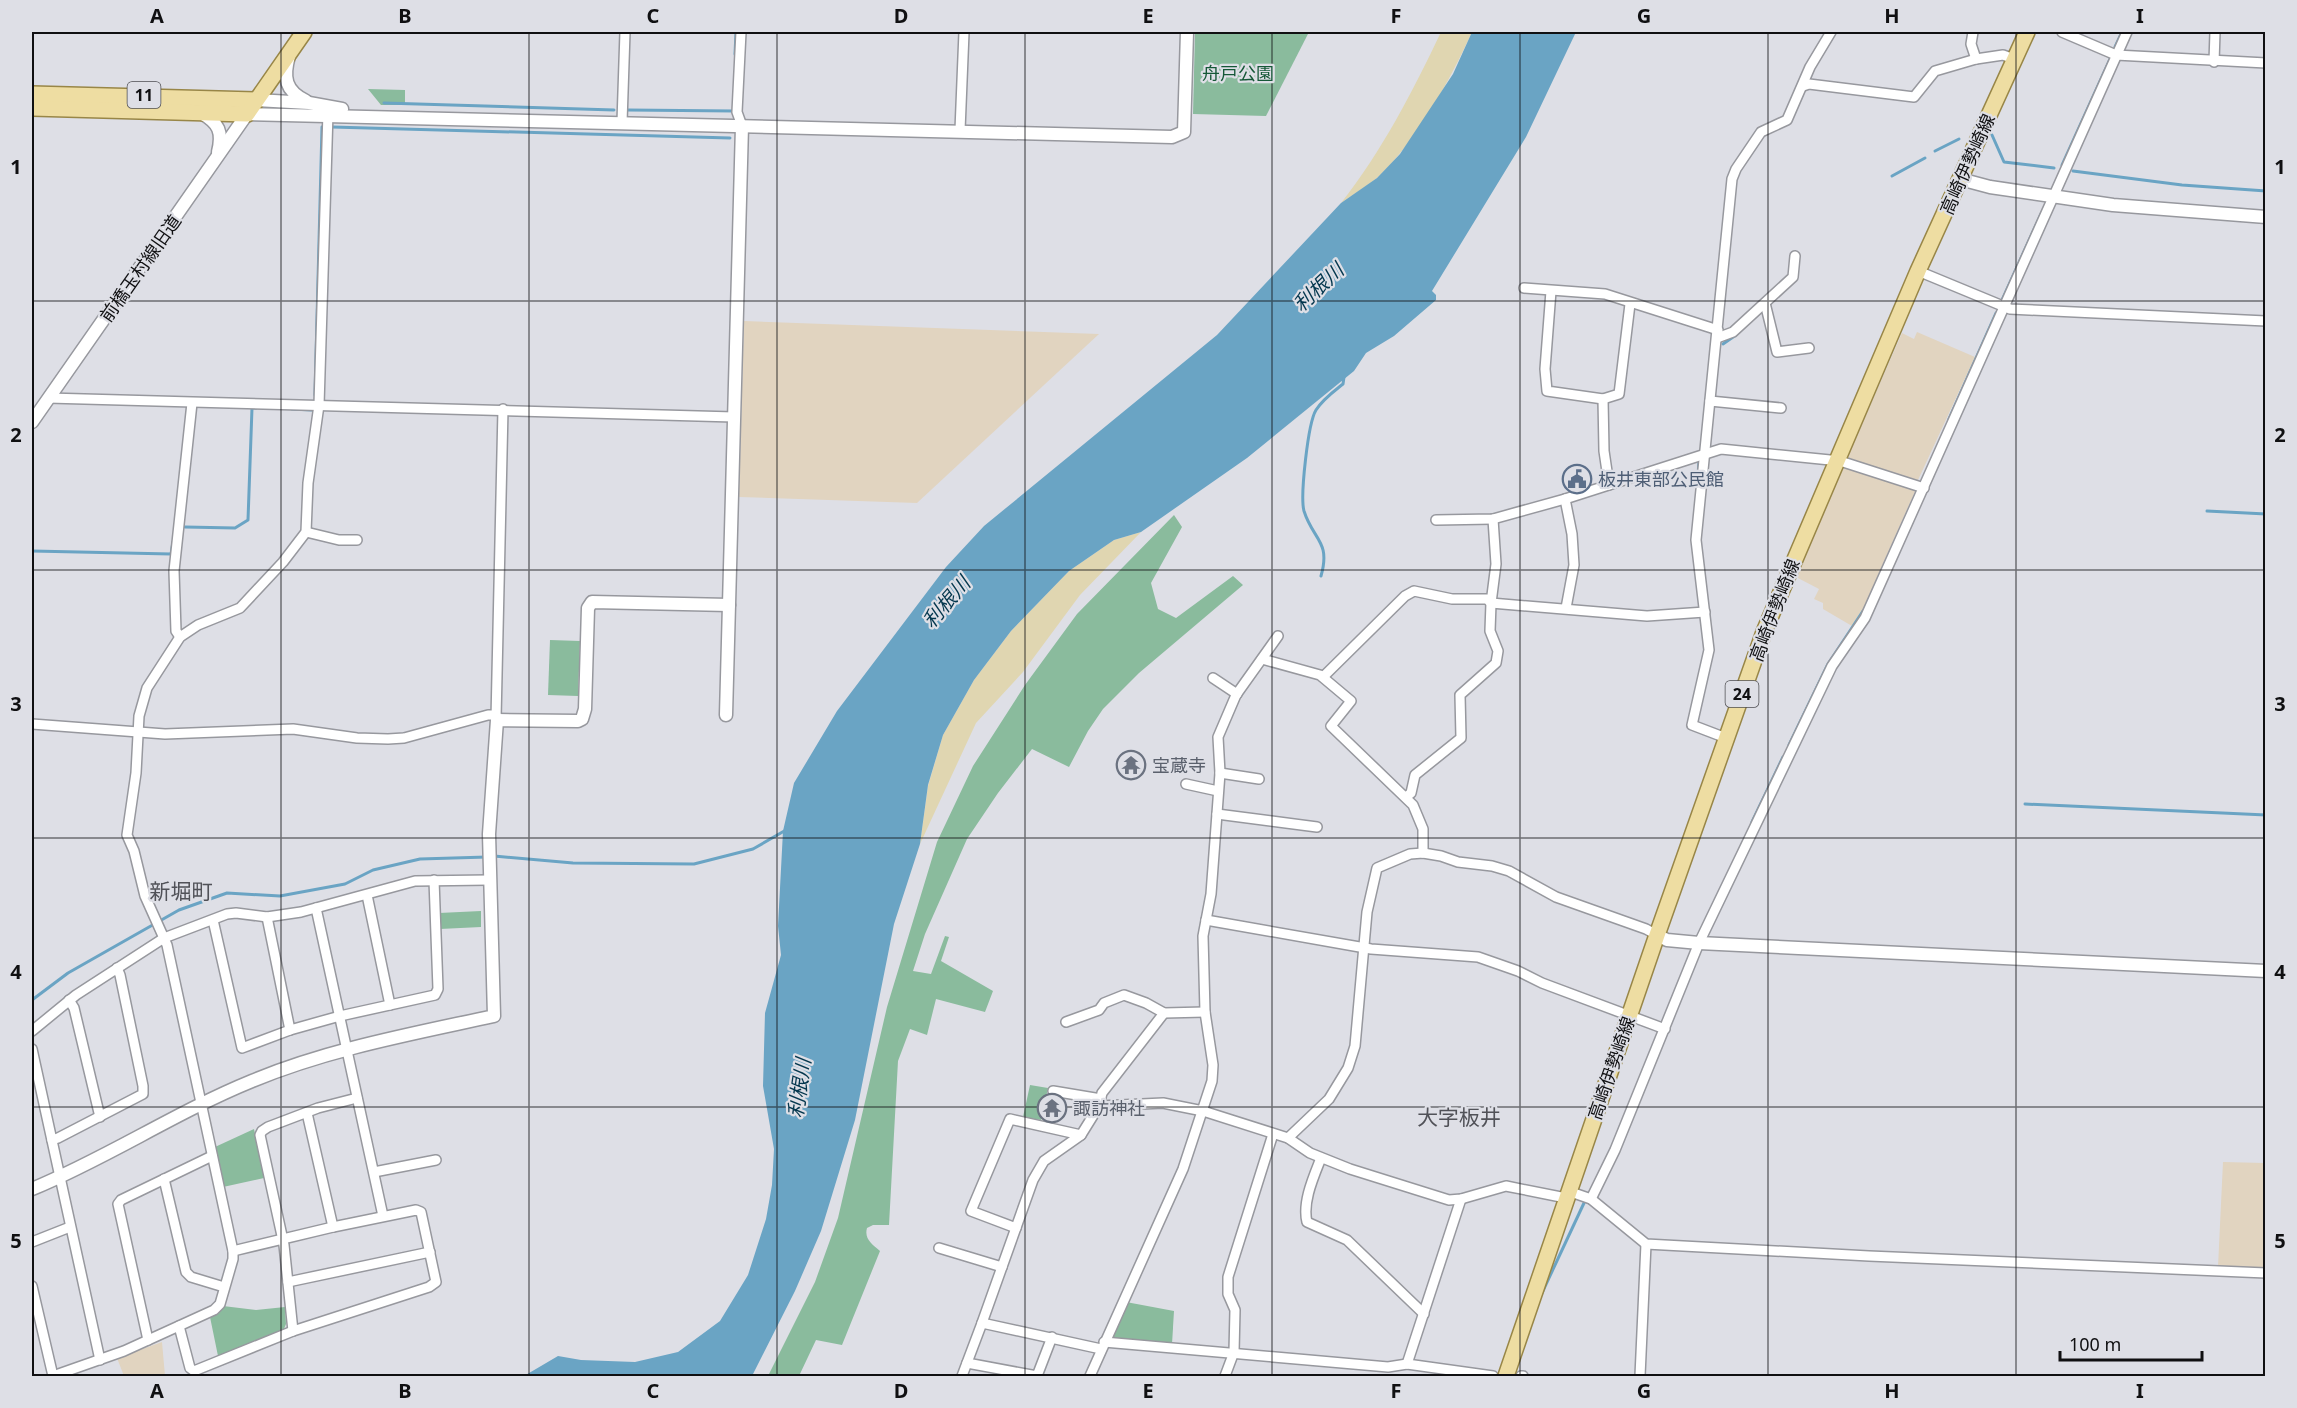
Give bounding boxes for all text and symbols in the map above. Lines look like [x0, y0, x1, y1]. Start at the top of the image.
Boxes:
text: A [150, 2, 164, 29]
text: B [398, 2, 412, 29]
text: C [647, 2, 660, 29]
text: D [894, 2, 908, 29]
text: E [1142, 2, 1154, 29]
text: F [1391, 2, 1401, 29]
text: G [1637, 2, 1651, 29]
text: H [1884, 2, 1900, 29]
text: I [2136, 2, 2144, 29]
park label: 舟戸公園 [1202, 61, 1274, 85]
road number: 11 [128, 82, 160, 108]
street label: 高崎伊勢崎線 [1934, 110, 2000, 218]
text: 1 [10, 153, 22, 180]
text: 1 [2274, 153, 2286, 180]
street label: 前橋玉村線旧道 [94, 210, 186, 326]
water label: 利根川 [1287, 255, 1351, 317]
text: 2 [10, 421, 22, 448]
text: 2 [2274, 421, 2286, 448]
public building icon: 板井東部公民館 [1561, 463, 1593, 495]
place label: 板井東部公民館 [1598, 467, 1724, 491]
street label: 高崎伊勢崎線 [1743, 555, 1805, 665]
water label: 利根川 [916, 569, 977, 633]
road number: 24 [1726, 681, 1758, 707]
text: 3 [10, 690, 22, 717]
text: 3 [2274, 690, 2286, 717]
temple icon: 宝蔵寺 [1115, 749, 1147, 781]
place label: 宝蔵寺 [1152, 753, 1206, 777]
district label: 新堀町 [150, 877, 213, 905]
text: 4 [10, 958, 22, 985]
text: 4 [2274, 958, 2286, 985]
street label: 高崎伊勢崎線 [1582, 1013, 1640, 1123]
water label: 利根川 [781, 1054, 817, 1120]
temple icon: 諏訪神社 [1036, 1092, 1068, 1124]
place label: 諏訪神社 [1073, 1096, 1145, 1120]
district label: 大字板井 [1417, 1103, 1501, 1131]
text: 5 [10, 1227, 22, 1254]
text: 5 [2274, 1227, 2286, 1254]
scale bar [2060, 1324, 2202, 1362]
text: 100 m [2069, 1332, 2121, 1356]
text: A [150, 1377, 164, 1404]
text: B [398, 1377, 412, 1404]
text: C [647, 1377, 660, 1404]
text: D [894, 1377, 908, 1404]
text: E [1142, 1377, 1154, 1404]
text: F [1391, 1377, 1401, 1404]
text: G [1637, 1377, 1651, 1404]
text: H [1884, 1377, 1900, 1404]
text: I [2136, 1377, 2144, 1404]

